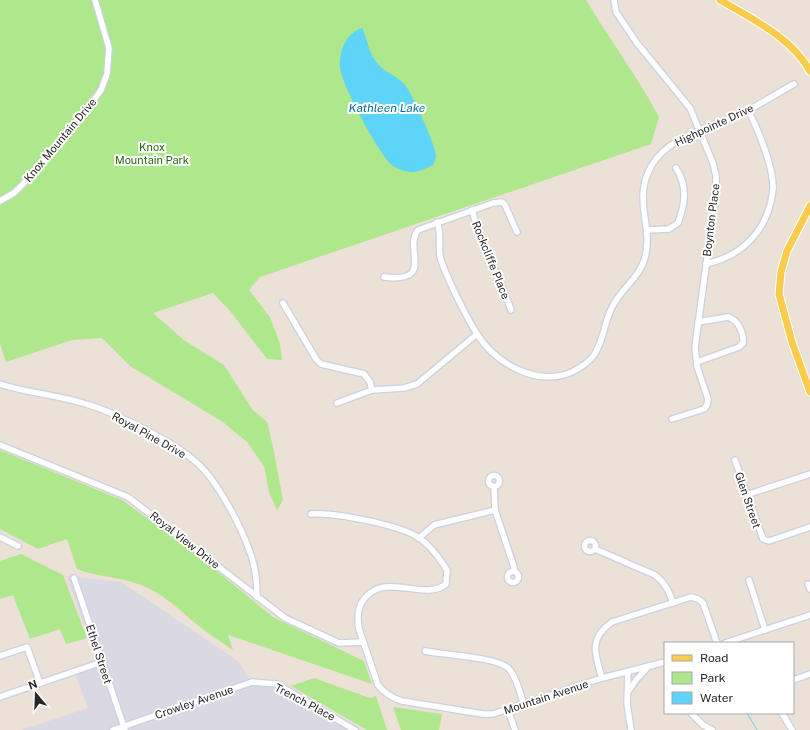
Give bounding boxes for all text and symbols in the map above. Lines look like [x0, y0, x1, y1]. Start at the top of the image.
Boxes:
street label: Knox Mountain Drive [22, 96, 98, 184]
water label: Kathleen Lake [349, 101, 426, 115]
street label: Highpointe Drive [673, 102, 755, 148]
park label: Knox Mountain Park [115, 141, 189, 166]
street label: Boynton Place [701, 183, 721, 257]
street label: Rockcliffe Place [470, 219, 512, 301]
street label: Royal Pine Drive [110, 410, 188, 460]
street label: Glen Street [733, 470, 763, 530]
street label: Royal View Drive [148, 509, 222, 571]
street label: Ethel Street [84, 623, 114, 685]
legend [664, 642, 794, 714]
text: Road [700, 651, 728, 665]
text: Park [700, 671, 726, 685]
north arrow [16, 674, 56, 714]
text: N [27, 677, 39, 692]
street label: Mountain Avenue [502, 678, 590, 716]
street label: Trench Place [273, 681, 337, 723]
street label: Crowley Avenue [153, 683, 235, 721]
text: Water [700, 691, 734, 705]

